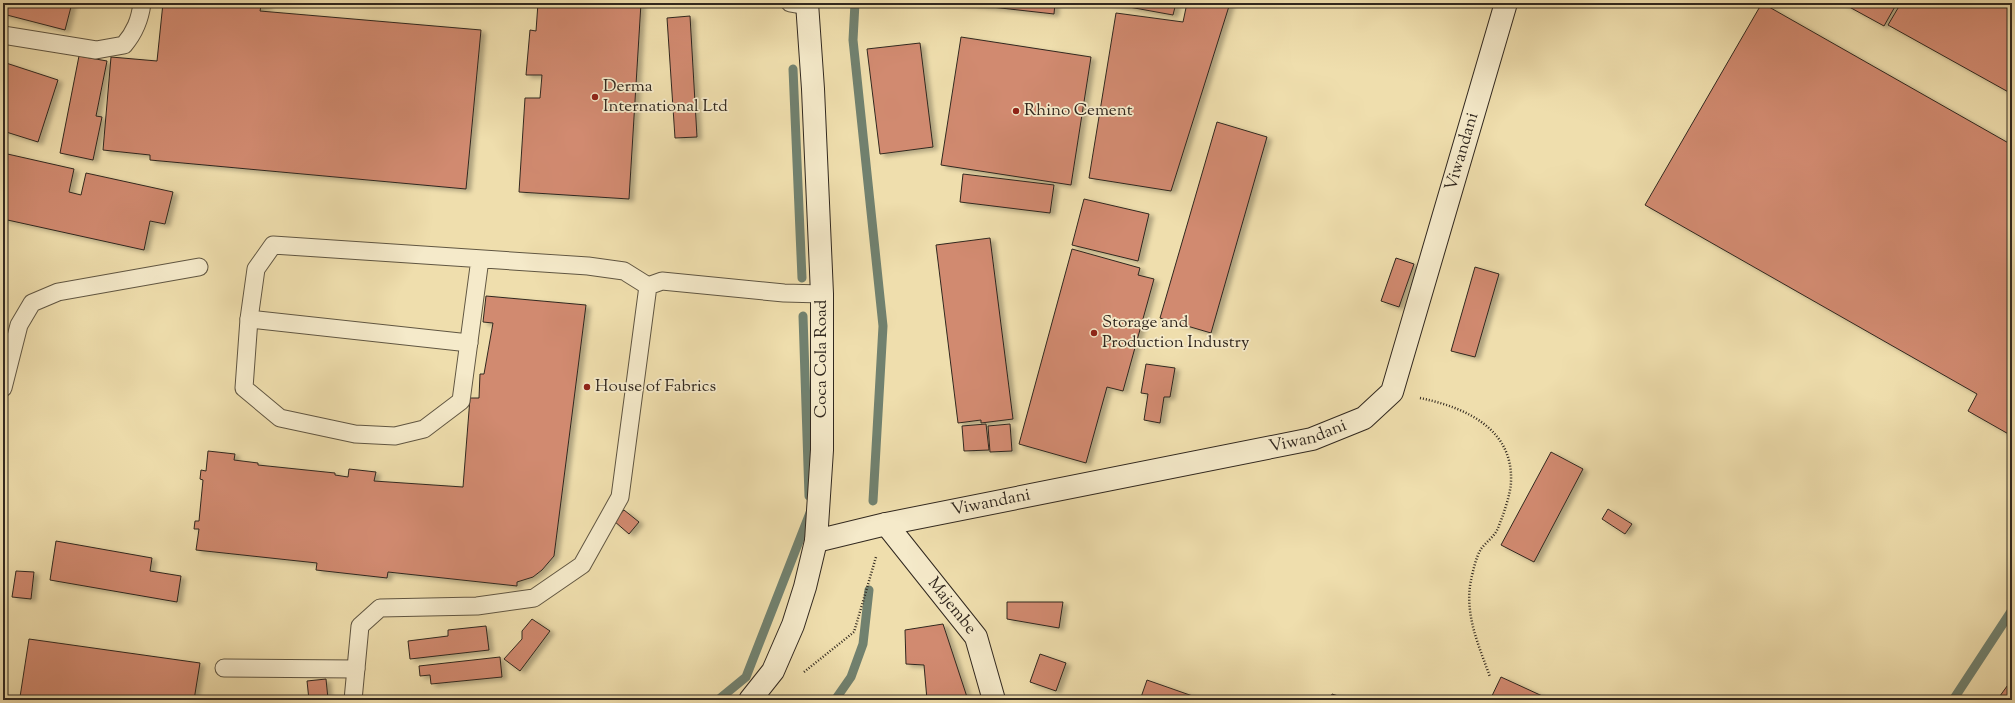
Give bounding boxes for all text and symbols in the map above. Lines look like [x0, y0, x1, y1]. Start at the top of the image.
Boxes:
place label: Derma International Ltd [603, 75, 728, 119]
marker: Derma International Ltd [590, 92, 600, 102]
place label: Rhino Cement [1024, 99, 1133, 123]
marker: Rhino Cement [1011, 106, 1021, 116]
street label: Viwandani [1440, 110, 1485, 194]
street label: Coca Cola Road [810, 299, 834, 418]
place label: Storage and Production Industry [1102, 311, 1250, 355]
marker: Storage and Production Industry [1089, 328, 1099, 338]
place label: House of Fabrics [595, 375, 716, 399]
marker: House of Fabrics [582, 382, 592, 392]
street label: Viwandani [1267, 414, 1351, 459]
street label: Viwandani [949, 483, 1033, 523]
street label: Majembe [921, 572, 982, 640]

